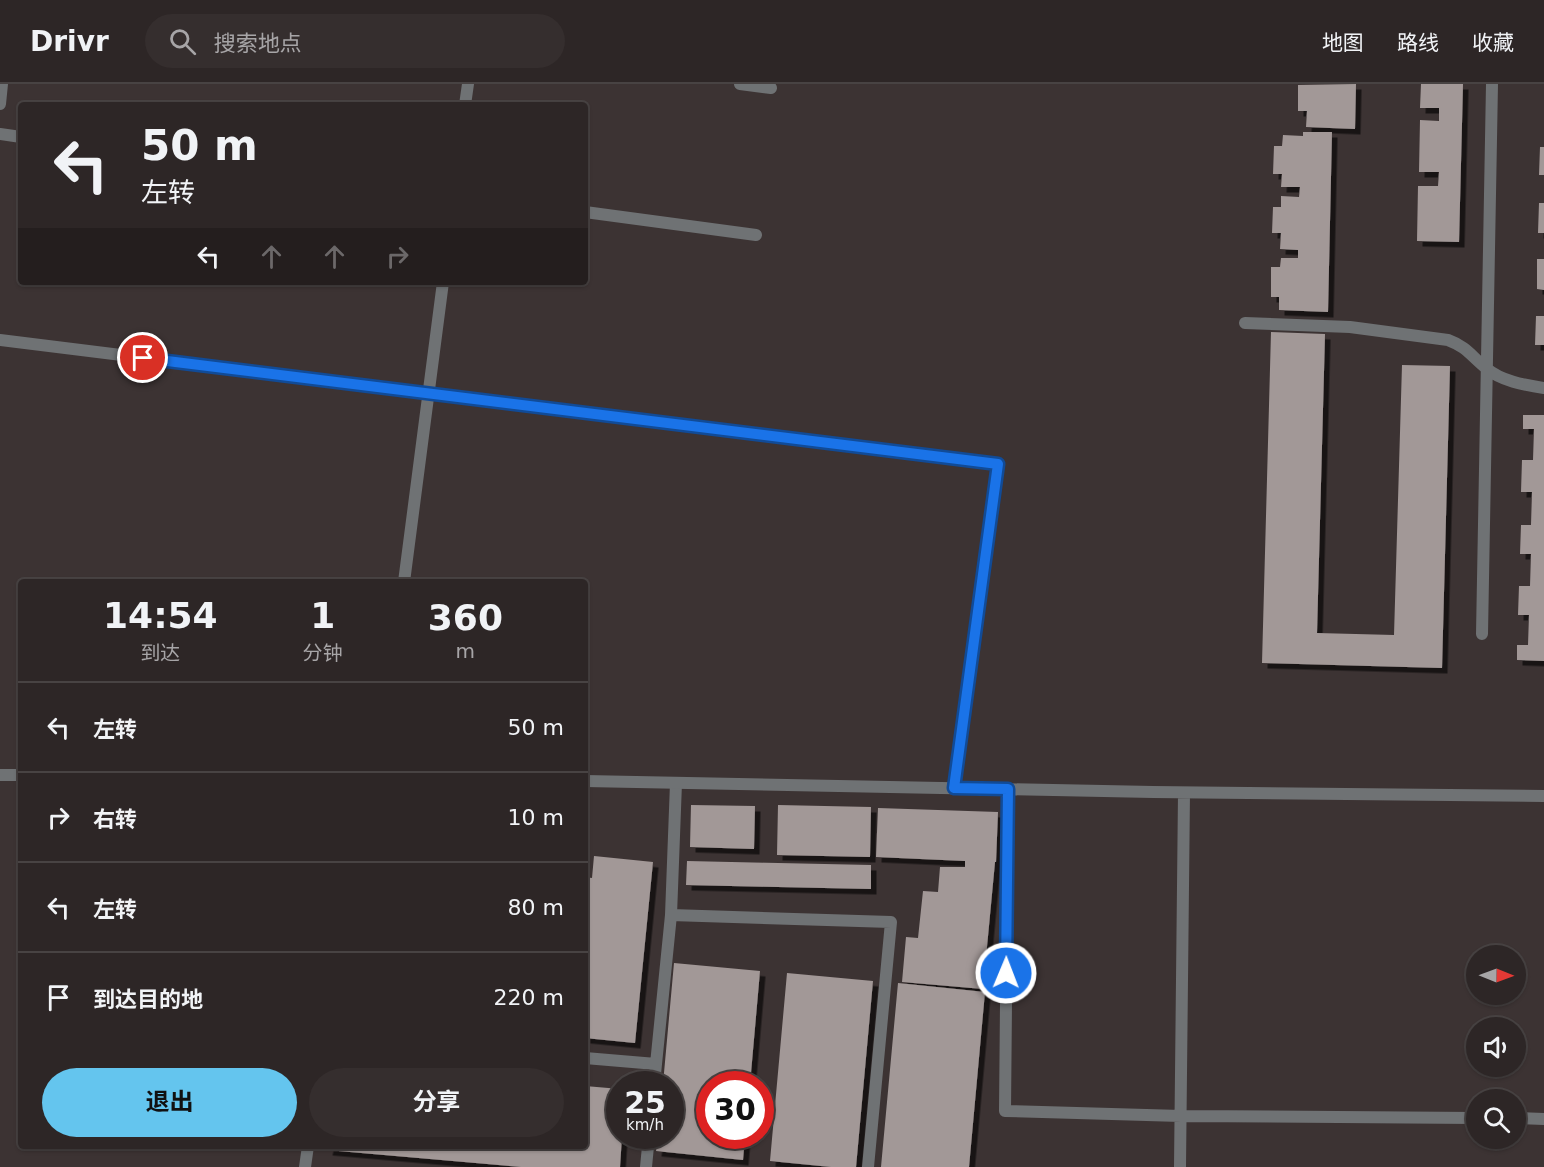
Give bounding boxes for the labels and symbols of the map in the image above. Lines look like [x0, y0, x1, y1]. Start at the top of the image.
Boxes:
pin [117, 332, 168, 383]
position arrow [974, 941, 1038, 1005]
north arrow [1466, 945, 1526, 1005]
speed limit sign: 30 [696, 1071, 774, 1149]

